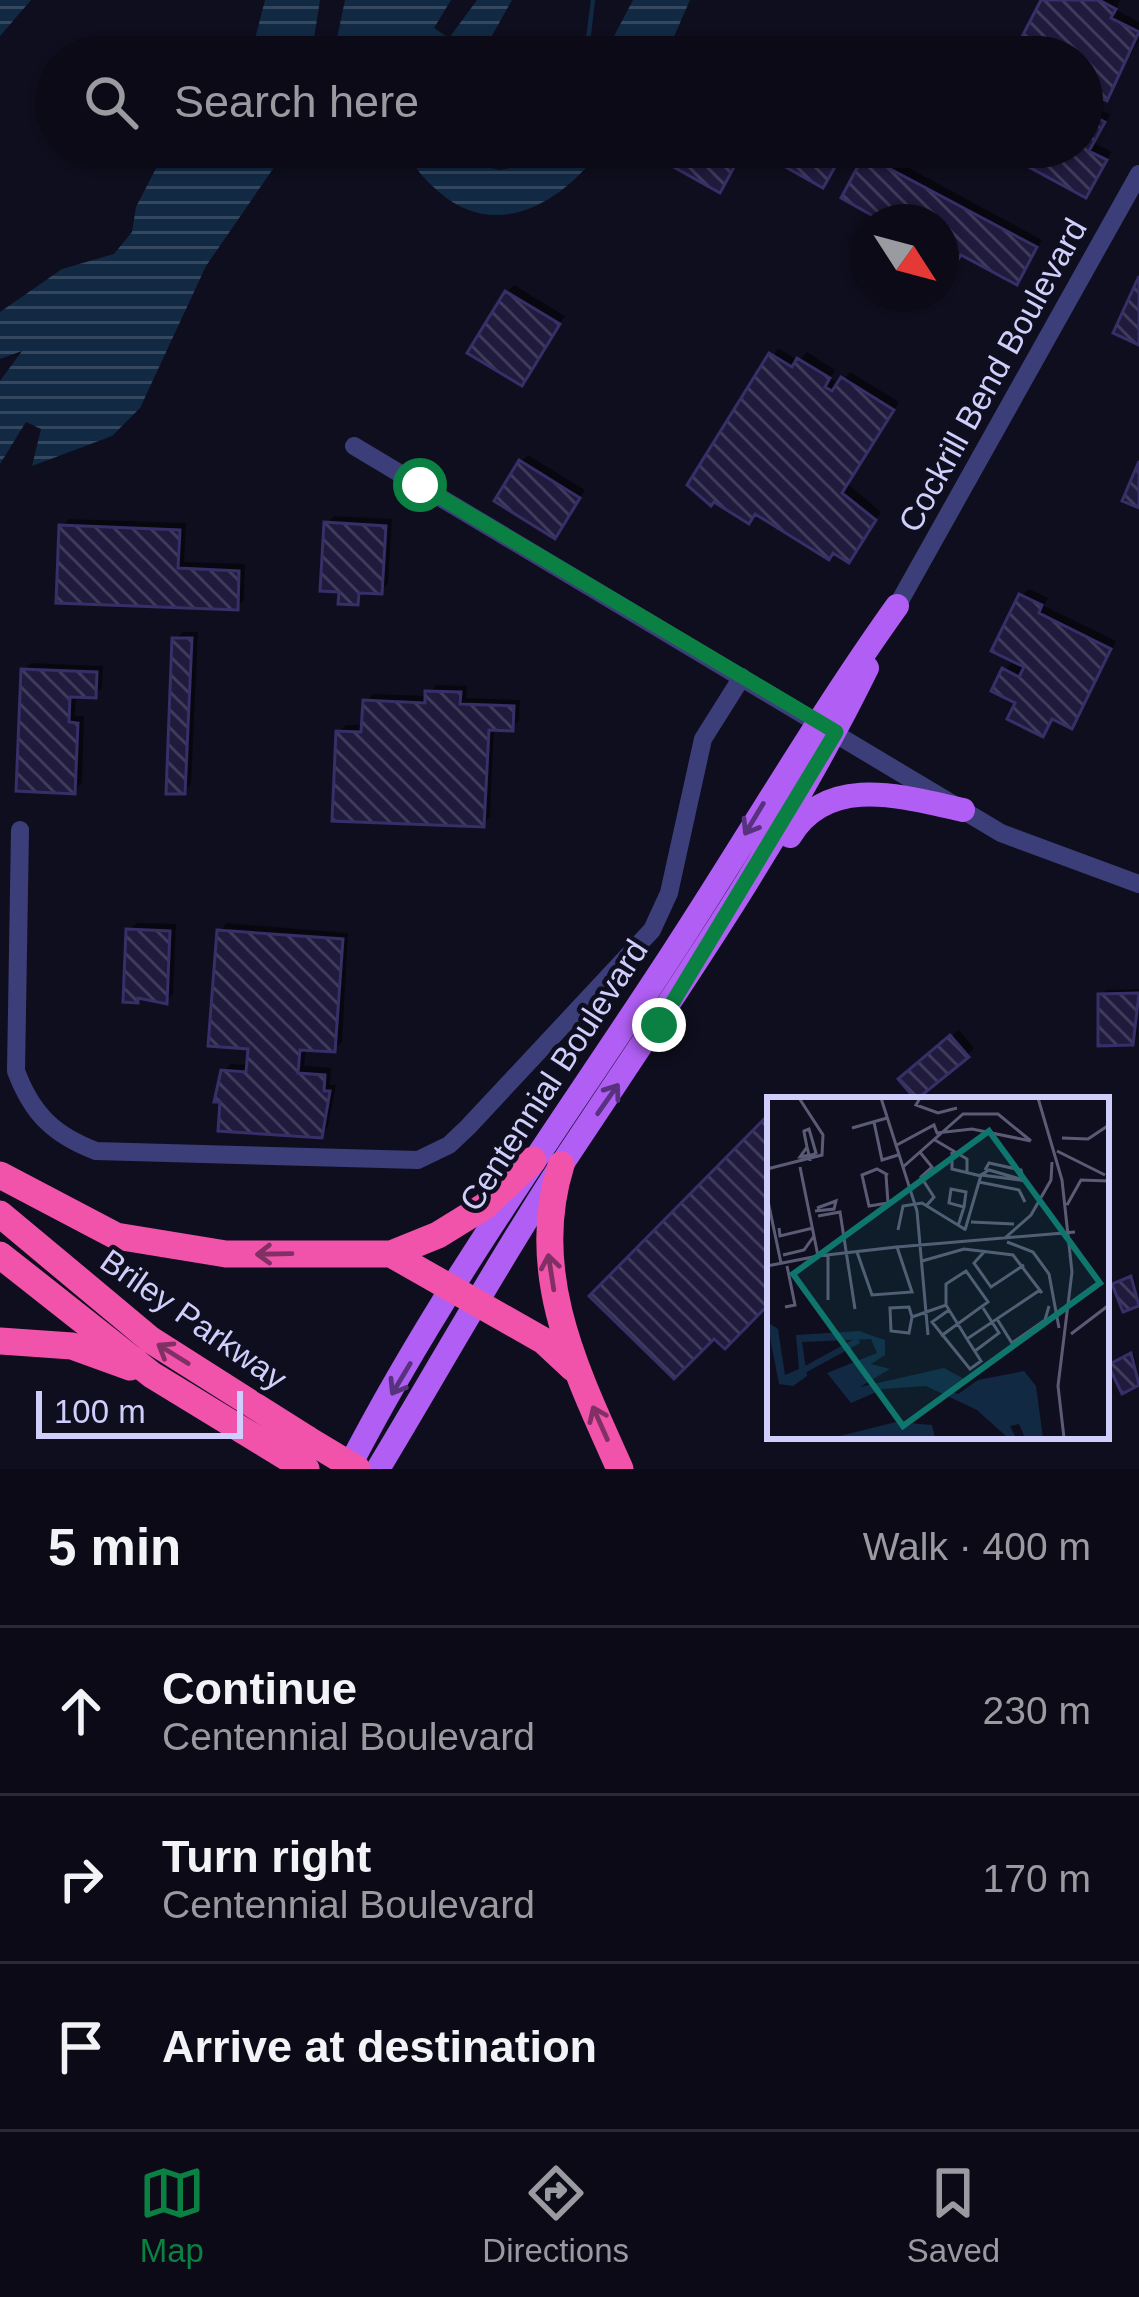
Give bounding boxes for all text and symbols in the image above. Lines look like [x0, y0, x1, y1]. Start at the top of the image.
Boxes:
search box [36, 36, 1103, 168]
icon: search [78, 69, 144, 135]
text: Search here [174, 76, 419, 127]
north arrow [851, 204, 959, 312]
street label: Cockrill Bend Boulevard [891, 212, 1094, 538]
route start [393, 458, 447, 512]
one-way arrow [742, 801, 766, 835]
street label: Centennial Boulevard [452, 933, 655, 1218]
route end [632, 998, 686, 1052]
one-way arrow [595, 1083, 620, 1116]
inset map [767, 1097, 1109, 1439]
street label: Briley Parkway [94, 1242, 294, 1397]
one-way arrow [255, 1243, 294, 1265]
one-way arrow [538, 1253, 561, 1292]
one-way arrow [156, 1342, 190, 1366]
one-way arrow [388, 1361, 412, 1396]
scale bar [36, 1385, 243, 1438]
text: 100 m [54, 1393, 146, 1430]
one-way arrow [587, 1406, 609, 1442]
text: 5 min [48, 1519, 181, 1576]
text: Walk · 400 m [863, 1525, 1091, 1568]
text: Continue [162, 1663, 357, 1714]
icon: ahead [48, 1678, 114, 1744]
text: 230 m [983, 1689, 1091, 1732]
text: Centennial Boulevard [162, 1715, 535, 1758]
text: Turn right [162, 1831, 371, 1882]
icon: right [48, 1846, 114, 1912]
text: 170 m [983, 1857, 1091, 1900]
text: Centennial Boulevard [162, 1883, 535, 1926]
icon: arrive [48, 2014, 114, 2080]
text: Arrive at destination [162, 2021, 597, 2072]
tab: Map [139, 2160, 205, 2270]
tab: Directions [482, 2160, 629, 2270]
tab: Saved [907, 2160, 1000, 2270]

